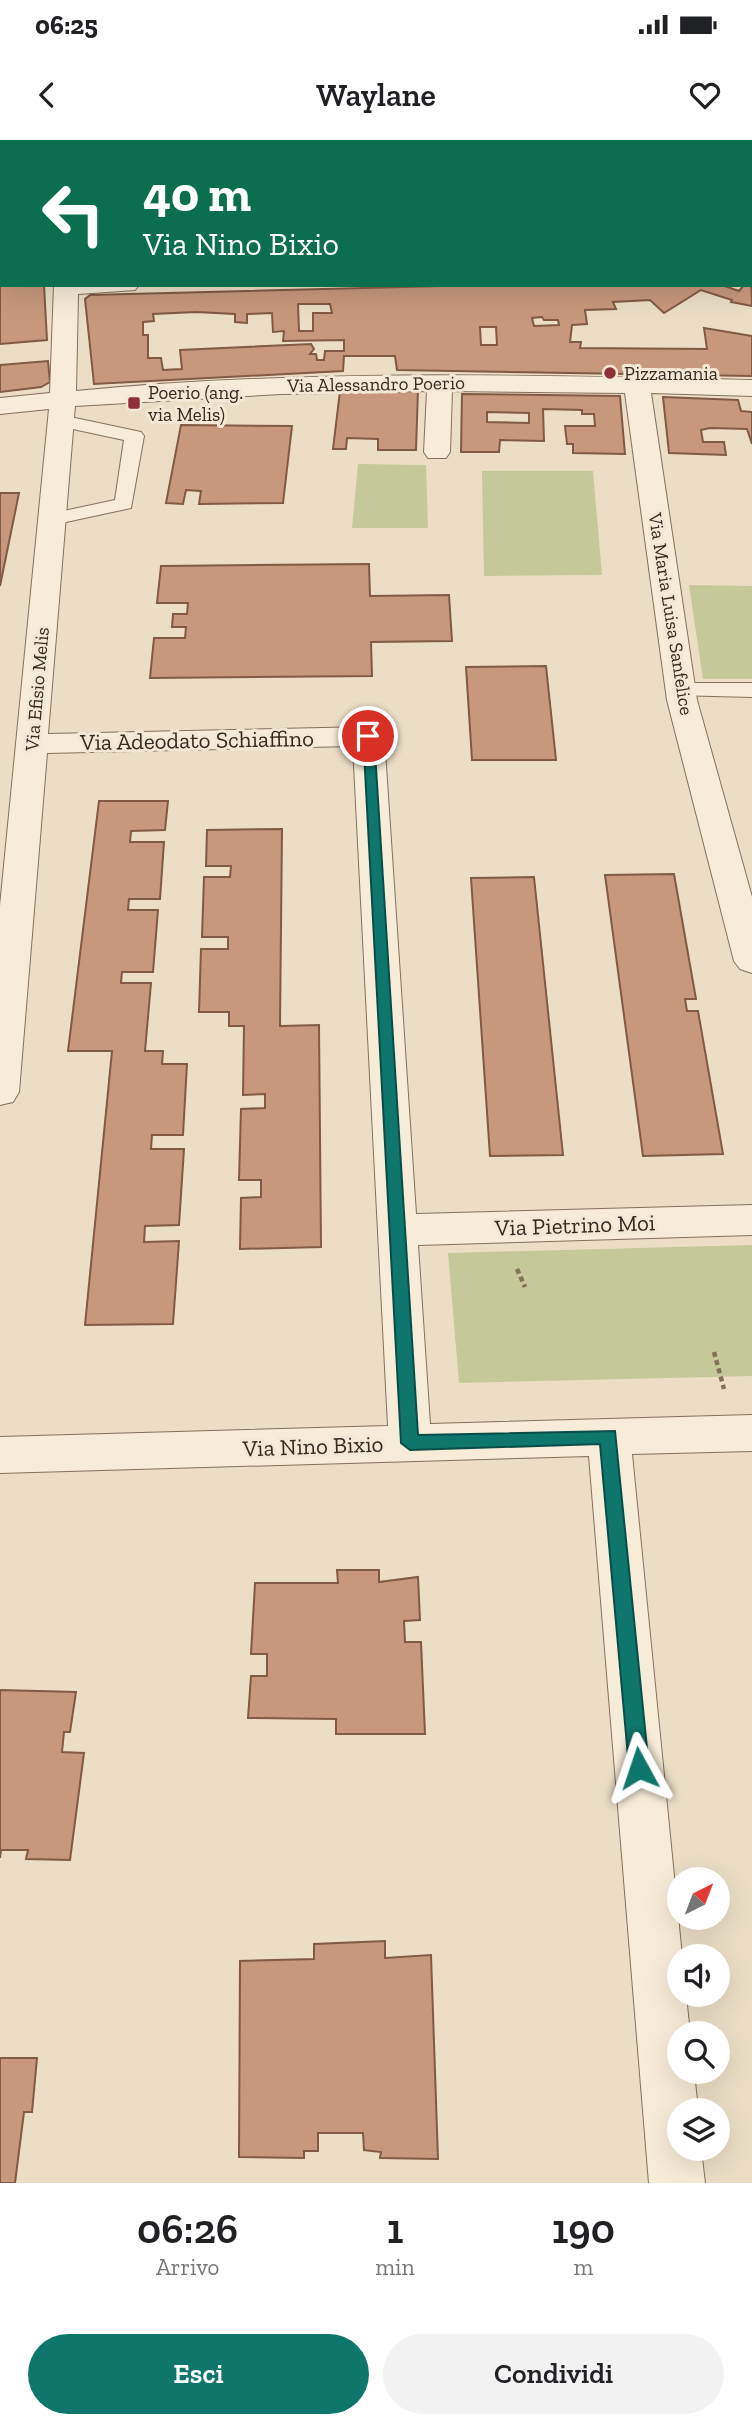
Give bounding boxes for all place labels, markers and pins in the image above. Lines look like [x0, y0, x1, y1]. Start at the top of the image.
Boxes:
place label: Pizzamania [624, 362, 718, 385]
marker: Pizzamania [602, 365, 618, 381]
place label: Poerio (ang. via Melis) [148, 381, 243, 426]
marker: Poerio (ang. via Melis) [126, 395, 142, 411]
pin [338, 706, 398, 766]

